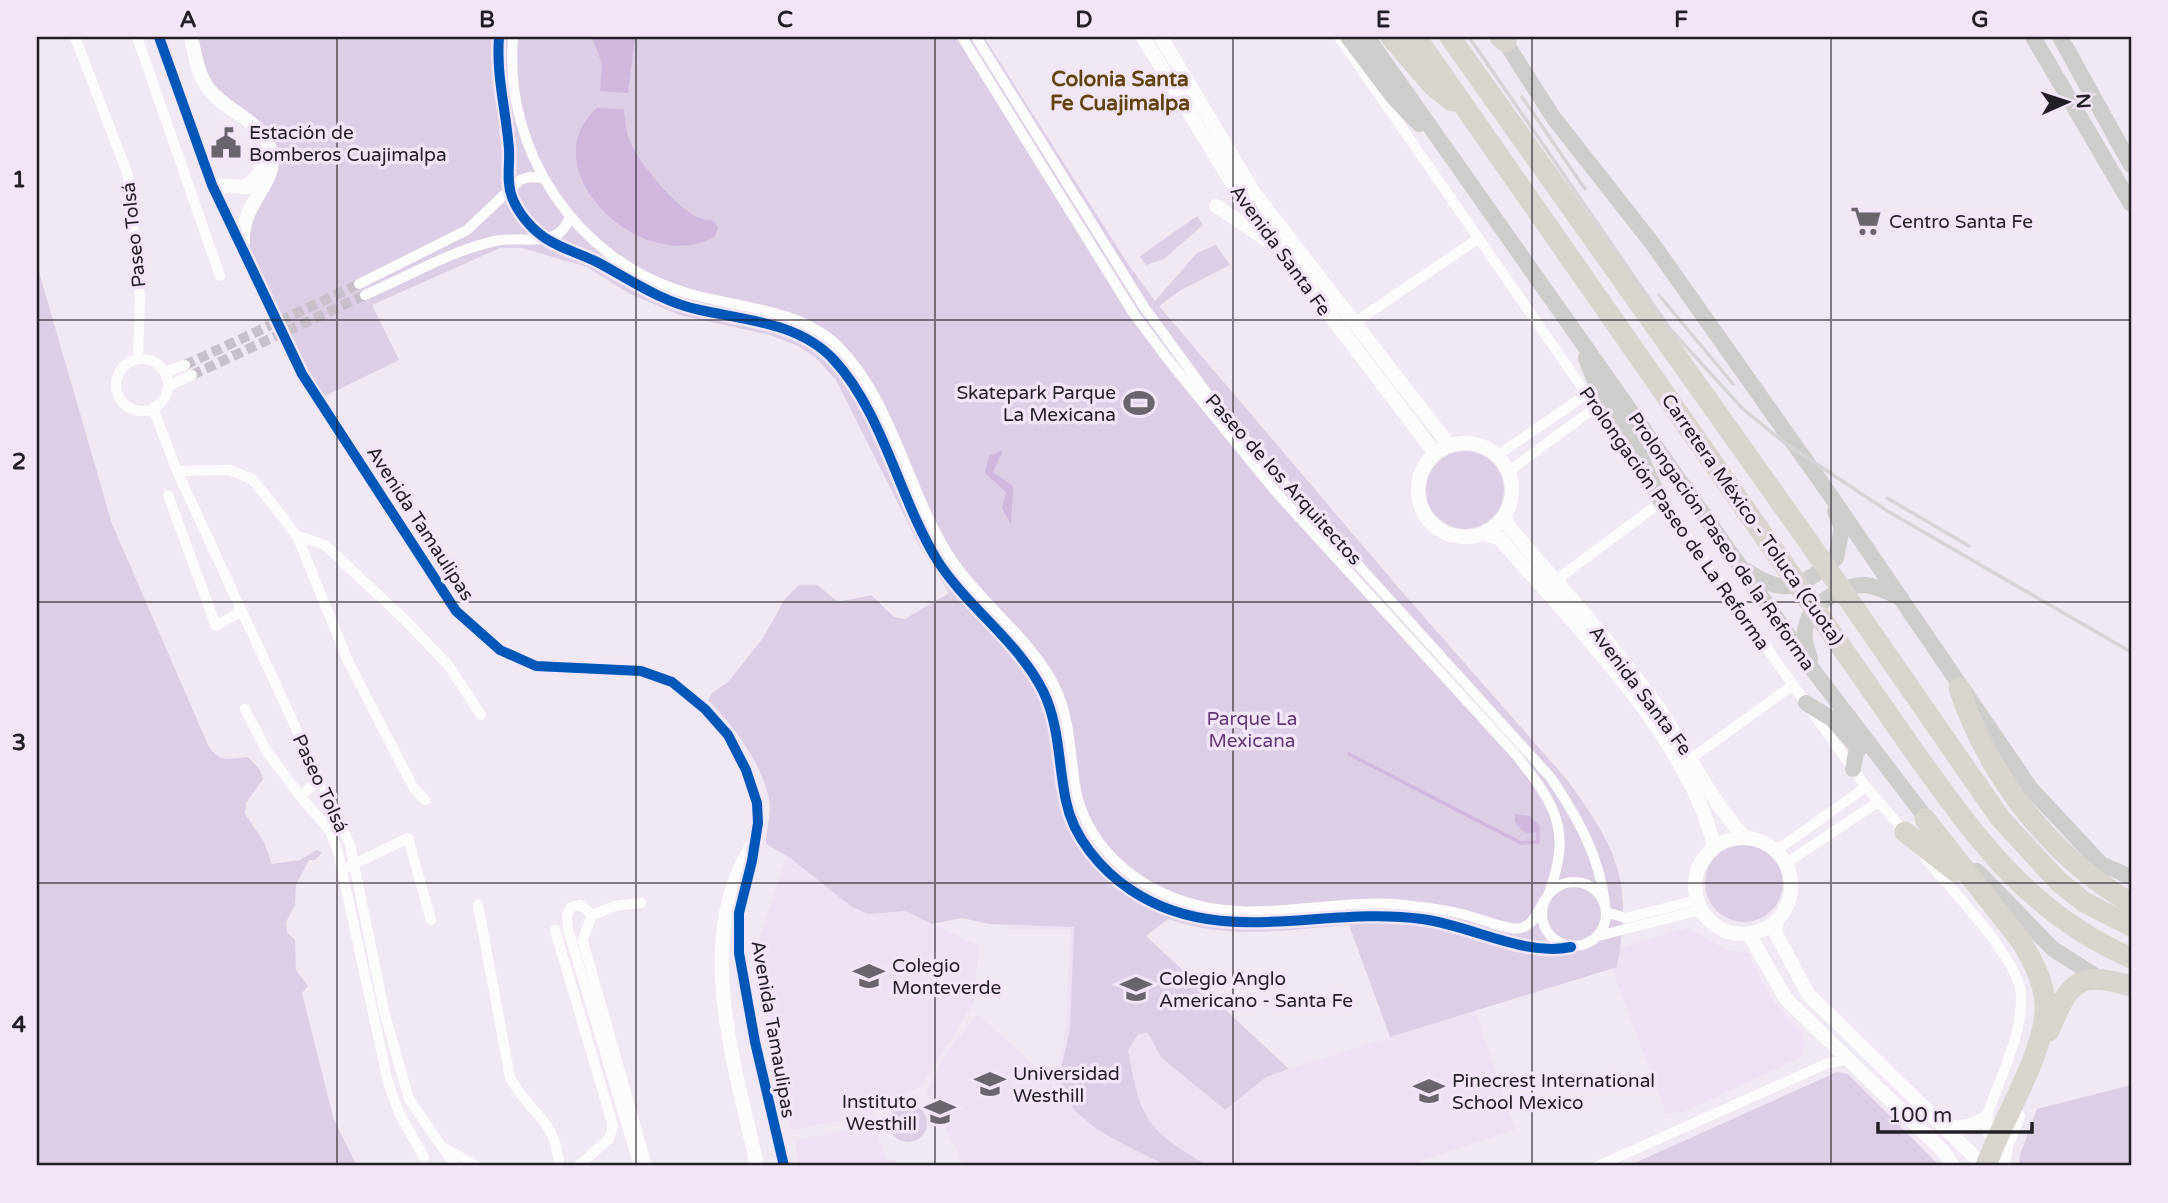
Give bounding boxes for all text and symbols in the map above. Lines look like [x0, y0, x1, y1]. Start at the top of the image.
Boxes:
text: A [179, 6, 197, 34]
text: B [479, 6, 495, 34]
text: C [777, 6, 793, 34]
text: D [1075, 6, 1093, 34]
text: E [1376, 6, 1390, 34]
text: F [1674, 6, 1688, 34]
text: G [1971, 6, 1989, 34]
north arrow [2032, 66, 2102, 136]
district label: Colonia Santa Fe Cuajimalpa [1050, 67, 1190, 116]
text: N [2072, 93, 2094, 109]
place label: Estación de Bomberos Cuajimalpa [249, 122, 447, 166]
public building icon: Estación de Bomberos Cuajimalpa [209, 126, 243, 160]
text: 1 [12, 166, 26, 194]
street label: Paseo Tolsá [118, 181, 150, 289]
street label: Avenida Santa Fe [1225, 181, 1335, 320]
supermarket icon: Centro Santa Fe [1849, 204, 1883, 238]
place label: Centro Santa Fe [1889, 211, 2033, 233]
place label: Skatepark Parque La Mexicana [956, 382, 1116, 426]
street label: Prolongación Paseo de La Reforma [1575, 383, 1774, 654]
sports icon: Skatepark Parque La Mexicana [1122, 386, 1156, 420]
street label: Paseo de los Arquitectos [1201, 390, 1366, 570]
street label: Carretera México - Toluca (Cuota) [1657, 390, 1848, 649]
street label: Prolongación Paseo de la Reforma [1623, 408, 1819, 675]
street label: Avenida Tamaulipas [362, 442, 478, 605]
text: 2 [12, 448, 26, 476]
street label: Avenida Santa Fe [1584, 622, 1696, 760]
park label: Parque La Mexicana [1207, 708, 1297, 752]
text: 3 [12, 729, 26, 757]
street label: Paseo Tolsá [288, 731, 352, 836]
street label: Avenida Tamaulipas [747, 939, 799, 1120]
place label: Colegio Monteverde [892, 955, 1001, 999]
school or university icon: Colegio Monteverde [852, 959, 886, 993]
place label: Colegio Anglo Americano - Santa Fe [1159, 968, 1353, 1012]
school or university icon: Colegio Anglo Americano - Santa Fe [1119, 972, 1153, 1006]
text: 4 [12, 1011, 27, 1039]
place label: Universidad Westhill [1013, 1063, 1120, 1107]
school or university icon: Universidad Westhill [973, 1067, 1007, 1101]
place label: Pinecrest International School Mexico [1452, 1070, 1655, 1114]
school or university icon: Pinecrest International School Mexico [1412, 1074, 1446, 1108]
place label: Instituto Westhill [842, 1091, 917, 1135]
scale bar [1878, 1091, 2032, 1135]
school or university icon: Instituto Westhill [923, 1095, 957, 1129]
text: 100 m [1888, 1103, 1952, 1128]

